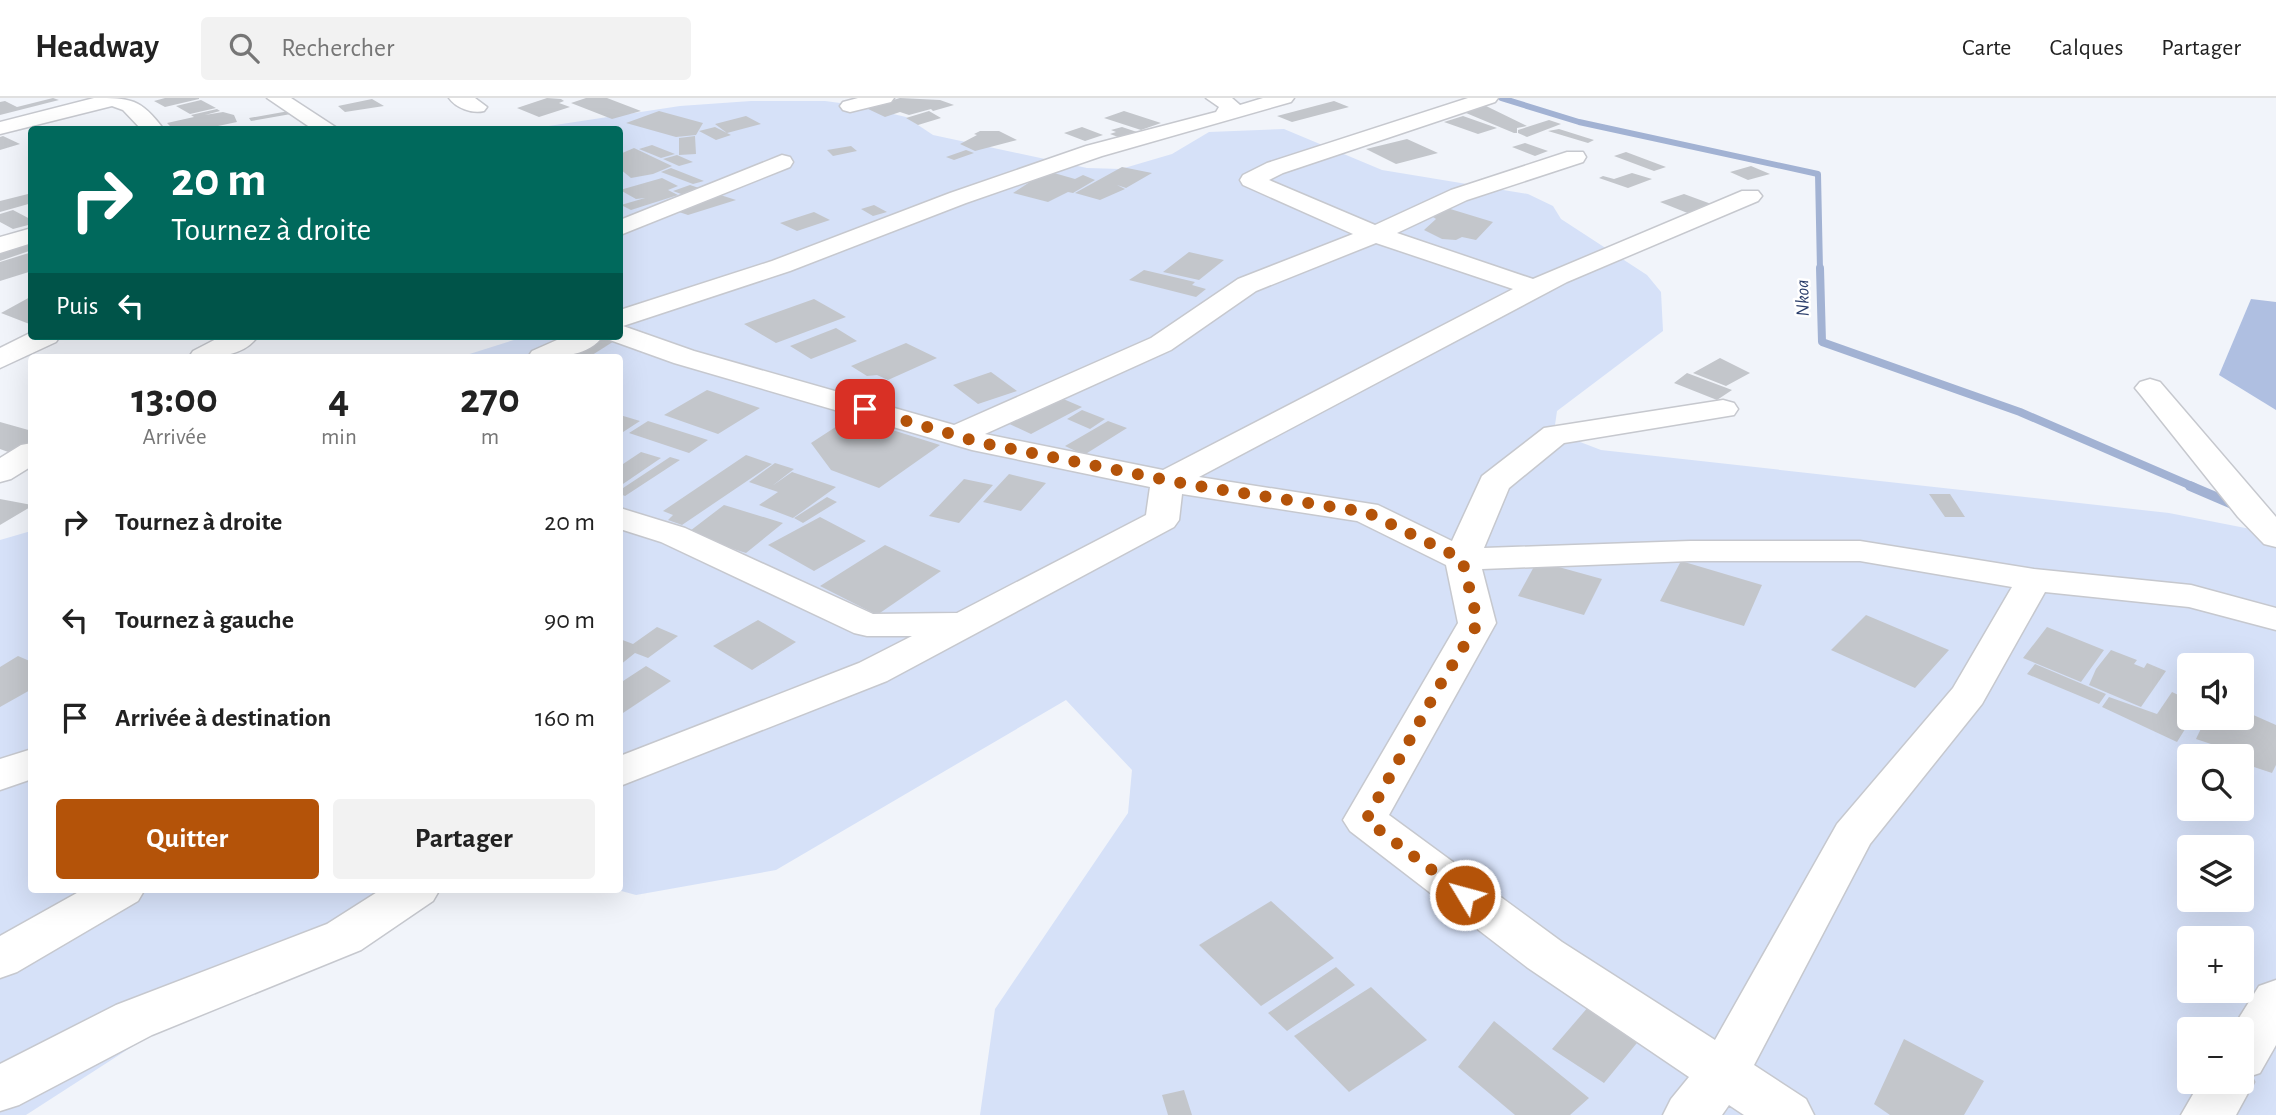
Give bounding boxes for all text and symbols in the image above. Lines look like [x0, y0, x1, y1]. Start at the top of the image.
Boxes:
search box [201, 17, 691, 80]
icon: search [225, 29, 263, 67]
text: Headway [35, 31, 159, 64]
text: Rechercher [281, 35, 394, 61]
text: Carte [1962, 36, 2011, 60]
text: Calques [2049, 36, 2123, 60]
text: Partager [2161, 36, 2241, 60]
icon: right [56, 154, 147, 245]
text: 20 m [171, 156, 267, 205]
text: Tournez à droite [171, 214, 371, 246]
water label: Nkoa [1793, 279, 1813, 317]
icon: left [112, 287, 150, 325]
text: Puis [56, 293, 98, 319]
text: 13:00 [131, 378, 218, 420]
text: 4 [328, 378, 349, 420]
text: 270 [460, 378, 520, 420]
pin [835, 379, 895, 439]
icon: arrive [846, 390, 884, 428]
text: Arrivée [142, 426, 207, 449]
text: min [321, 426, 357, 449]
text: m [481, 426, 499, 449]
icon: right [56, 503, 94, 541]
text: Tournez à droite [115, 509, 282, 535]
text: 20 m [544, 509, 595, 535]
icon: left [56, 601, 94, 639]
text: Tournez à gauche [115, 607, 294, 633]
text: 90 m [544, 607, 595, 633]
map controls [2177, 653, 2254, 1094]
button: sound [2177, 653, 2254, 730]
icon: arrive [56, 699, 94, 737]
text: Arrivée à destination [115, 705, 331, 731]
text: 160 m [535, 705, 595, 731]
button: search [2177, 744, 2254, 821]
button: Quitter [56, 799, 319, 879]
button: Partager [333, 799, 595, 879]
button: layers [2177, 835, 2254, 912]
position arrow [1428, 858, 1502, 932]
button: + [2177, 926, 2254, 1003]
button: − [2177, 1017, 2254, 1094]

